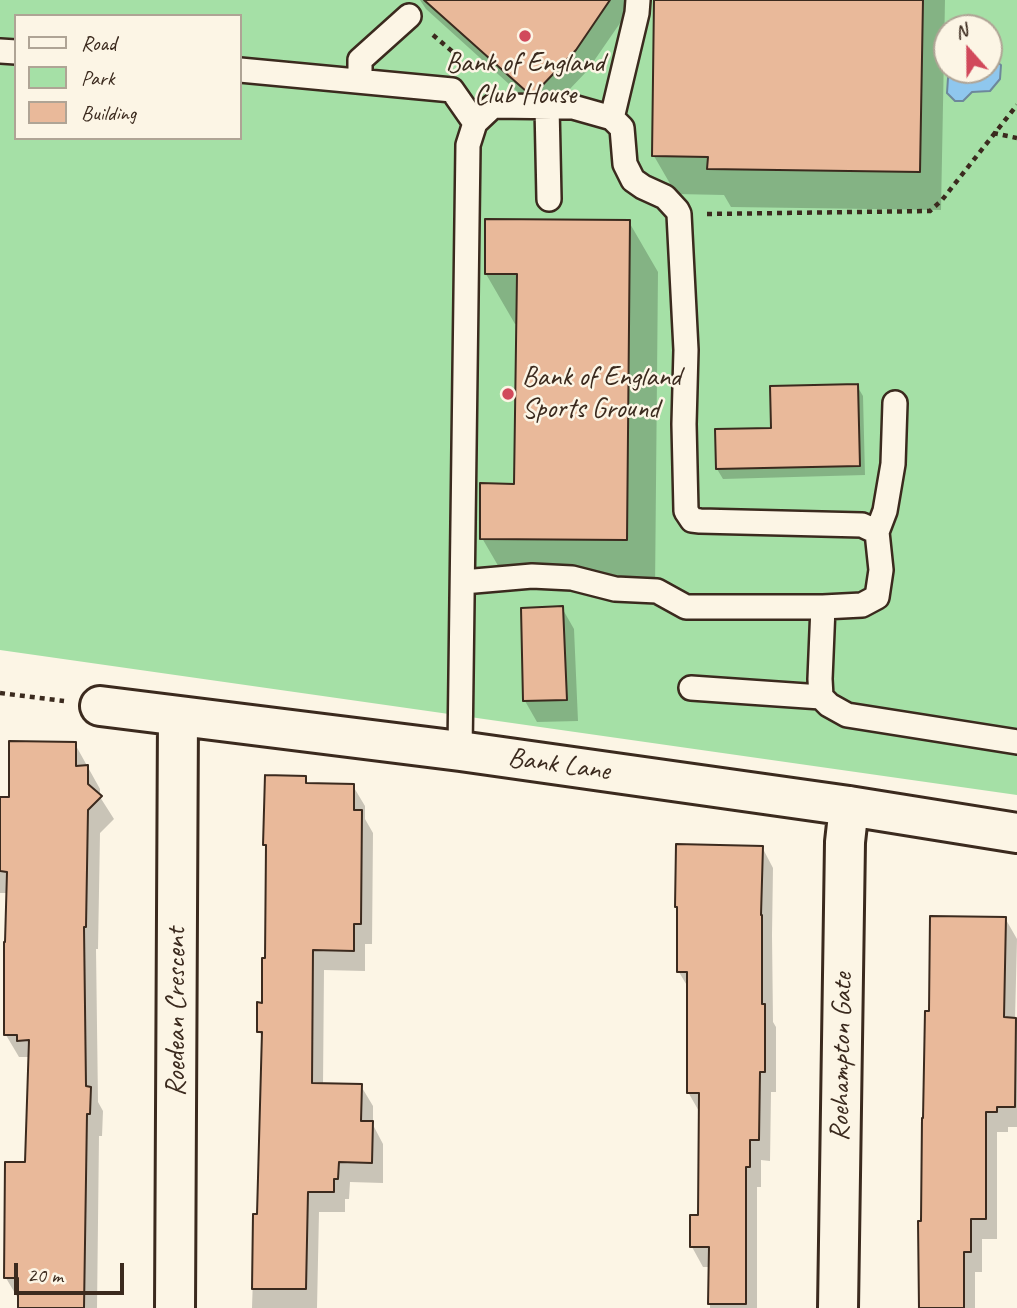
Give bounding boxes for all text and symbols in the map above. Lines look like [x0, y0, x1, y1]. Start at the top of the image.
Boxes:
legend [14, 14, 242, 140]
north arrow [933, 14, 1003, 84]
text: N [951, 18, 971, 45]
marker: Bank of England Club House [517, 28, 533, 44]
text: Road [81, 30, 116, 56]
place label: Bank of England Club House [445, 47, 605, 113]
text: Park [81, 65, 114, 91]
text: Building [81, 100, 136, 126]
place label: Bank of England Sports Ground [522, 361, 681, 427]
marker: Bank of England Sports Ground [500, 386, 516, 402]
street label: Bank Lane [506, 741, 612, 789]
street label: Roedean Crescent [160, 928, 194, 1096]
street label: Roehampton Gate [824, 972, 860, 1142]
scale bar [18, 1248, 128, 1292]
text: 20 m [27, 1262, 63, 1288]

